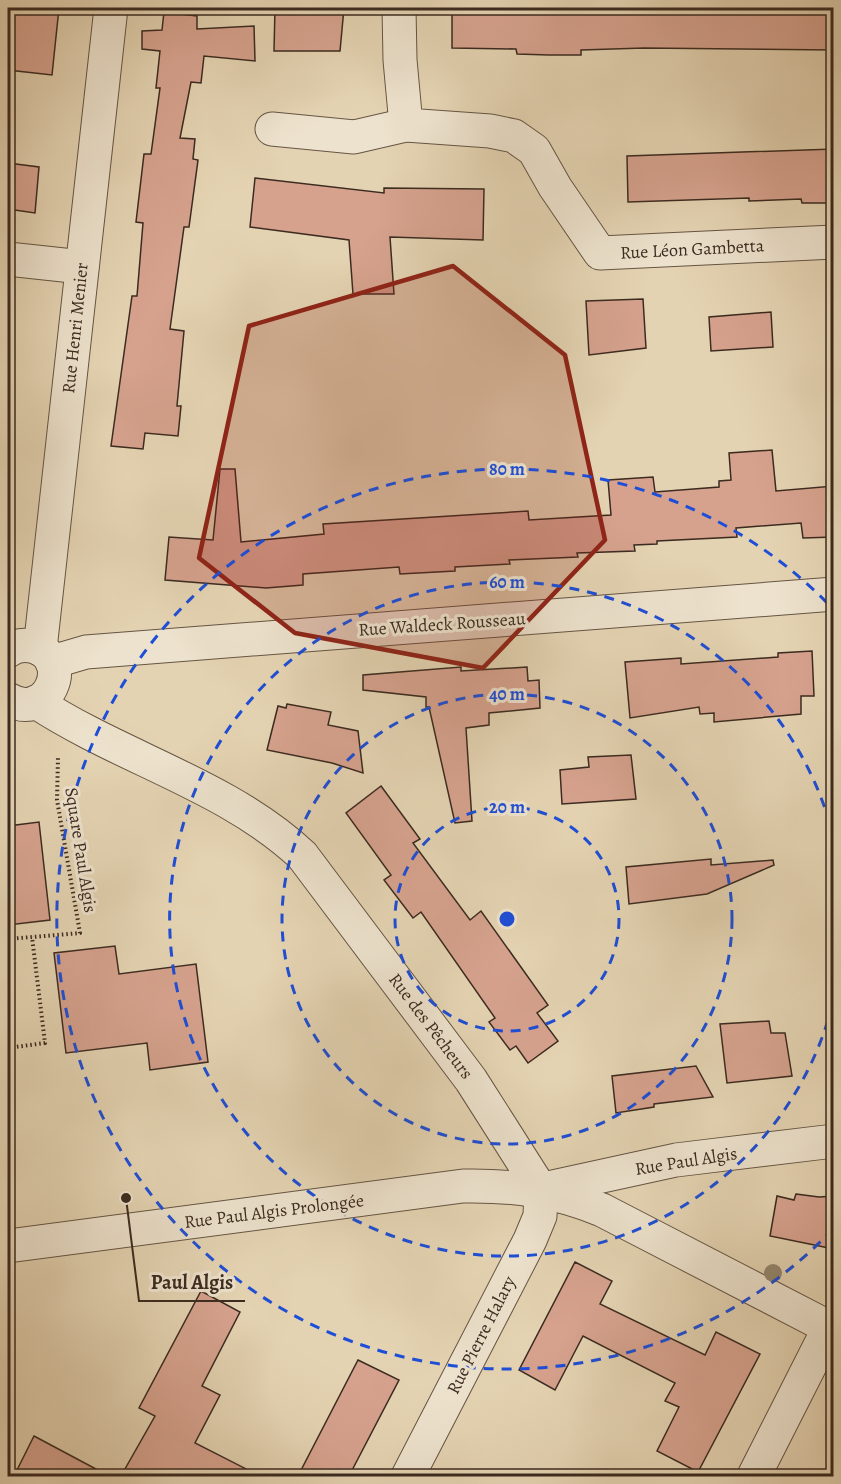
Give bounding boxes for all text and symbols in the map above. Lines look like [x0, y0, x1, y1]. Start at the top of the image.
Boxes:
street label: Rue Léon Gambetta [619, 233, 765, 265]
street label: Rue Henri Menier [56, 261, 94, 395]
text: 80 m [489, 457, 525, 481]
text: 60 m [489, 570, 525, 594]
street label: Rue Waldeck Rousseau [358, 606, 527, 642]
text: 40 m [489, 682, 525, 706]
street label: Square Paul Algis [59, 786, 103, 914]
text: 20 m [489, 795, 525, 819]
centre of rings [497, 909, 517, 929]
street label: Rue des Pêcheurs [383, 968, 479, 1084]
street label: Rue Paul Algis [633, 1141, 739, 1181]
street label: Rue Paul Algis Prolongée [183, 1188, 365, 1234]
callout: Paul Algis [139, 1263, 245, 1301]
text: Paul Algis [151, 1269, 233, 1296]
street label: Rue Pierre Halary [441, 1271, 522, 1398]

